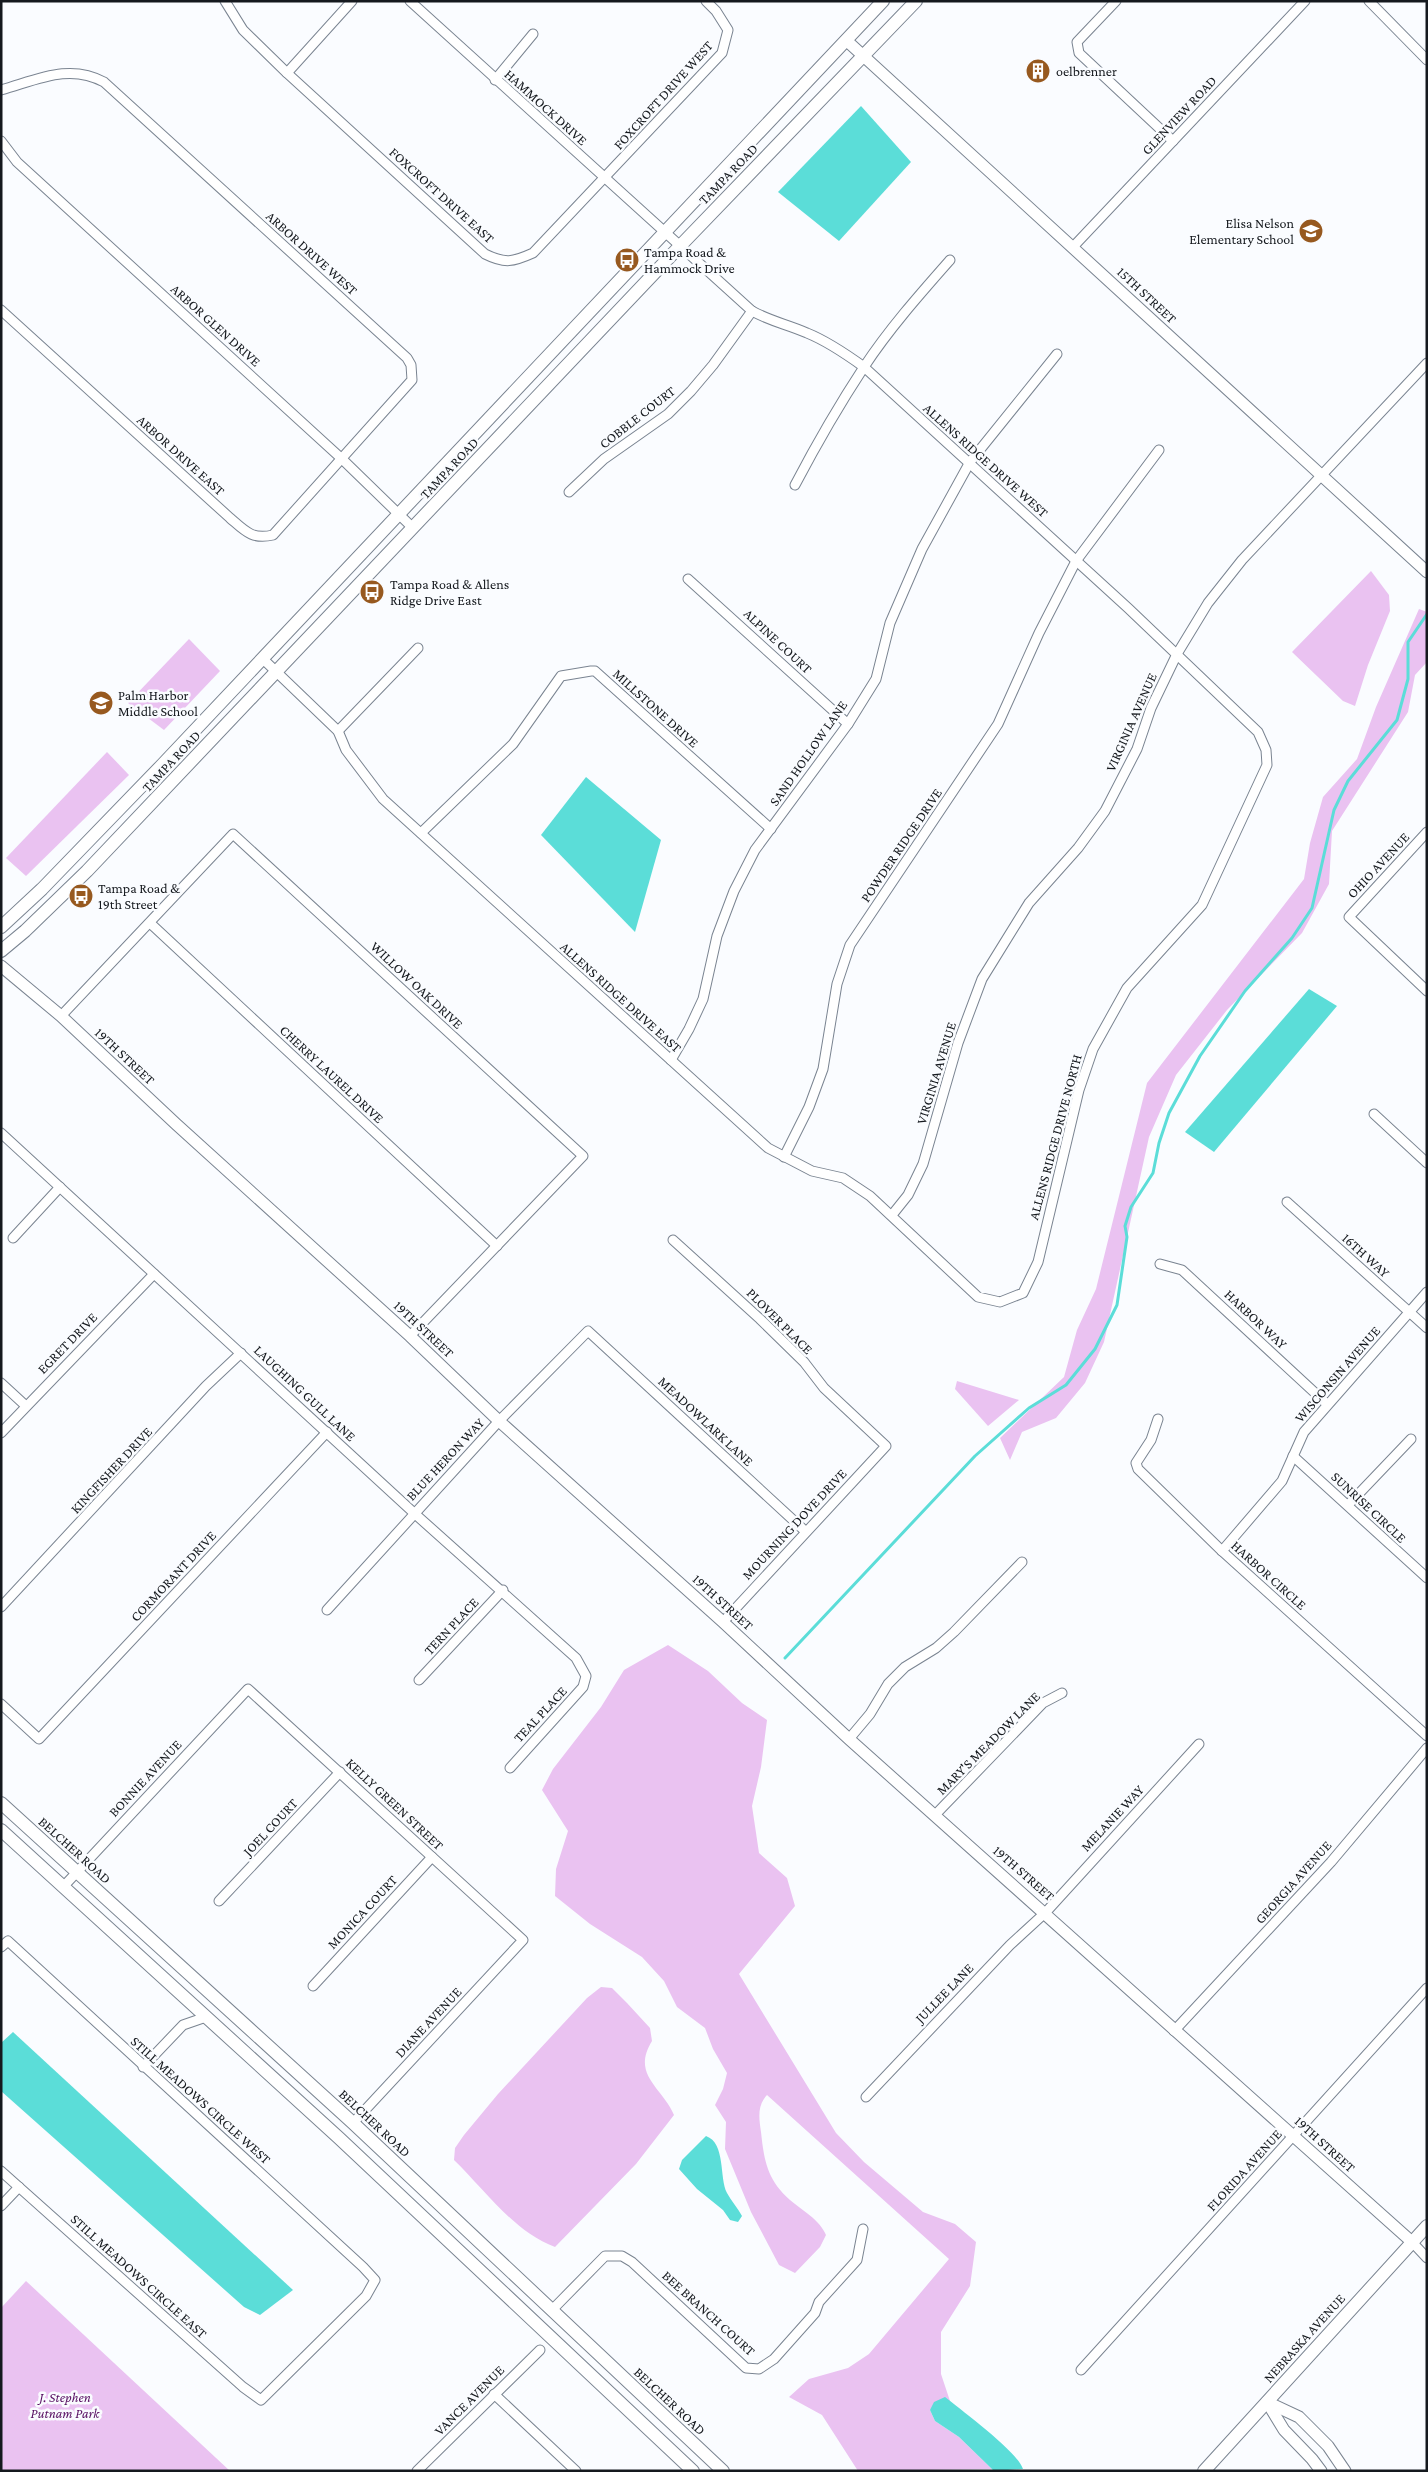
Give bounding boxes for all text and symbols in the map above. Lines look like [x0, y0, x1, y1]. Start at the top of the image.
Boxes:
street label: FOXCROFT DRIVE WEST [610, 37, 716, 153]
building icon: oelbrenner [1025, 58, 1051, 84]
place label: oelbrenner [1056, 63, 1117, 79]
street label: HAMMOCK DRIVE [501, 66, 591, 149]
street label: GLENVIEW ROAD [1138, 72, 1220, 158]
street label: TAMPA ROAD [695, 140, 761, 208]
street label: FOXCROFT DRIVE EAST [386, 144, 498, 247]
street label: ARBOR DRIVE WEST [263, 208, 361, 298]
place label: Elisa Nelson Elementary School [1189, 215, 1294, 247]
school or university icon: Elisa Nelson Elementary School [1298, 218, 1324, 244]
place label: Tampa Road & Hammock Drive [644, 244, 735, 276]
bus stop icon: Tampa Road & Hammock Drive [614, 247, 640, 273]
street label: 15TH STREET [1114, 263, 1180, 327]
street label: ARBOR GLEN DRIVE [168, 280, 264, 370]
street label: COBBLE COURT [596, 382, 678, 452]
street label: ALLENS RIDGE DRIVE WEST [920, 400, 1052, 521]
street label: ARBOR DRIVE EAST [134, 411, 228, 499]
street label: TAMPA ROAD [417, 434, 481, 502]
place label: Tampa Road & Allens Ridge Drive East [390, 576, 509, 608]
bus stop icon: Tampa Road & Allens Ridge Drive East [359, 579, 385, 605]
street label: ALPINE COURT [741, 605, 816, 677]
street label: MILLSTONE DRIVE [610, 665, 702, 751]
street label: VIRGINIA AVENUE [1102, 670, 1160, 774]
place label: Palm Harbor Middle School [118, 687, 198, 719]
school or university icon: Palm Harbor Middle School [88, 690, 114, 716]
street label: SAND HOLLOW LANE [766, 697, 851, 809]
street label: TAMPA ROAD [139, 727, 203, 795]
street label: POWDER RIDGE DRIVE [857, 785, 945, 905]
street label: OHIO AVENUE [1344, 829, 1413, 901]
place label: Tampa Road & 19th Street [98, 880, 180, 912]
bus stop icon: Tampa Road & 19th Street [68, 883, 94, 909]
street label: WILLOW OAK DRIVE [367, 938, 467, 1032]
street label: ALLENS RIDGE DRIVE EAST [557, 938, 685, 1056]
street label: VIRGINIA AVENUE [913, 1020, 959, 1126]
street label: CHERRY LAUREL DRIVE [277, 1022, 387, 1126]
street label: 19TH STREET [92, 1024, 158, 1088]
street label: ALLENS RIDGE DRIVE NORTH [1025, 1052, 1085, 1222]
street label: 16TH WAY [1339, 1230, 1393, 1281]
street label: PLOVER PLACE [744, 1285, 817, 1358]
street label: HARBOR WAY [1221, 1286, 1291, 1352]
street label: 19TH STREET [391, 1297, 457, 1361]
street label: EGRET DRIVE [34, 1309, 100, 1377]
street label: WISCONSIN AVENUE [1291, 1322, 1383, 1425]
street label: LAUGHING GULL LANE [251, 1342, 359, 1445]
street label: MEADOWLARK LANE [655, 1373, 757, 1469]
street label: BLUE HERON WAY [403, 1414, 488, 1503]
street label: KINGFISHER DRIVE [67, 1423, 155, 1516]
street label: MOURNING DOVE DRIVE [738, 1465, 850, 1583]
street label: SUNRISE CIRCLE [1328, 1468, 1410, 1546]
street label: CORMORANT DRIVE [127, 1527, 219, 1625]
street label: HARBOR CIRCLE [1228, 1537, 1310, 1613]
street label: 19TH STREET [689, 1571, 757, 1634]
street label: TERN PLACE [420, 1594, 482, 1658]
street label: TEAL PLACE [510, 1682, 570, 1745]
street label: MARY'S MEADOW LANE [933, 1688, 1043, 1798]
street label: BONNIE AVENUE [105, 1736, 185, 1820]
street label: KELLY GREEN STREET [343, 1755, 447, 1853]
street label: MELANIE WAY [1077, 1781, 1147, 1855]
street label: JOEL COURT [238, 1795, 301, 1860]
street label: BELCHER ROAD [36, 1813, 114, 1887]
street label: GEORGIA AVENUE [1252, 1837, 1335, 1927]
street label: 19TH STREET [990, 1842, 1058, 1904]
street label: MONICA COURT [324, 1872, 400, 1952]
street label: JULLEE LANE [910, 1960, 977, 2028]
street label: DIANE AVENUE [391, 1983, 465, 2060]
street label: STILL MEADOWS CIRCLE WEST [128, 2033, 275, 2167]
street label: BELCHER ROAD [336, 2086, 414, 2160]
street label: 19TH STREET [1291, 2113, 1359, 2176]
street label: FLORIDA AVENUE [1203, 2126, 1285, 2214]
street label: STILL MEADOWS CIRCLE EAST [68, 2211, 211, 2342]
street label: BEE BRANCH COURT [659, 2267, 759, 2359]
street label: NEBRASKA AVENUE [1260, 2290, 1348, 2386]
street label: VANCE AVENUE [431, 2361, 508, 2438]
street label: BELCHER ROAD [631, 2364, 709, 2438]
park label: J. Stephen Putnam Park [31, 2389, 100, 2421]

